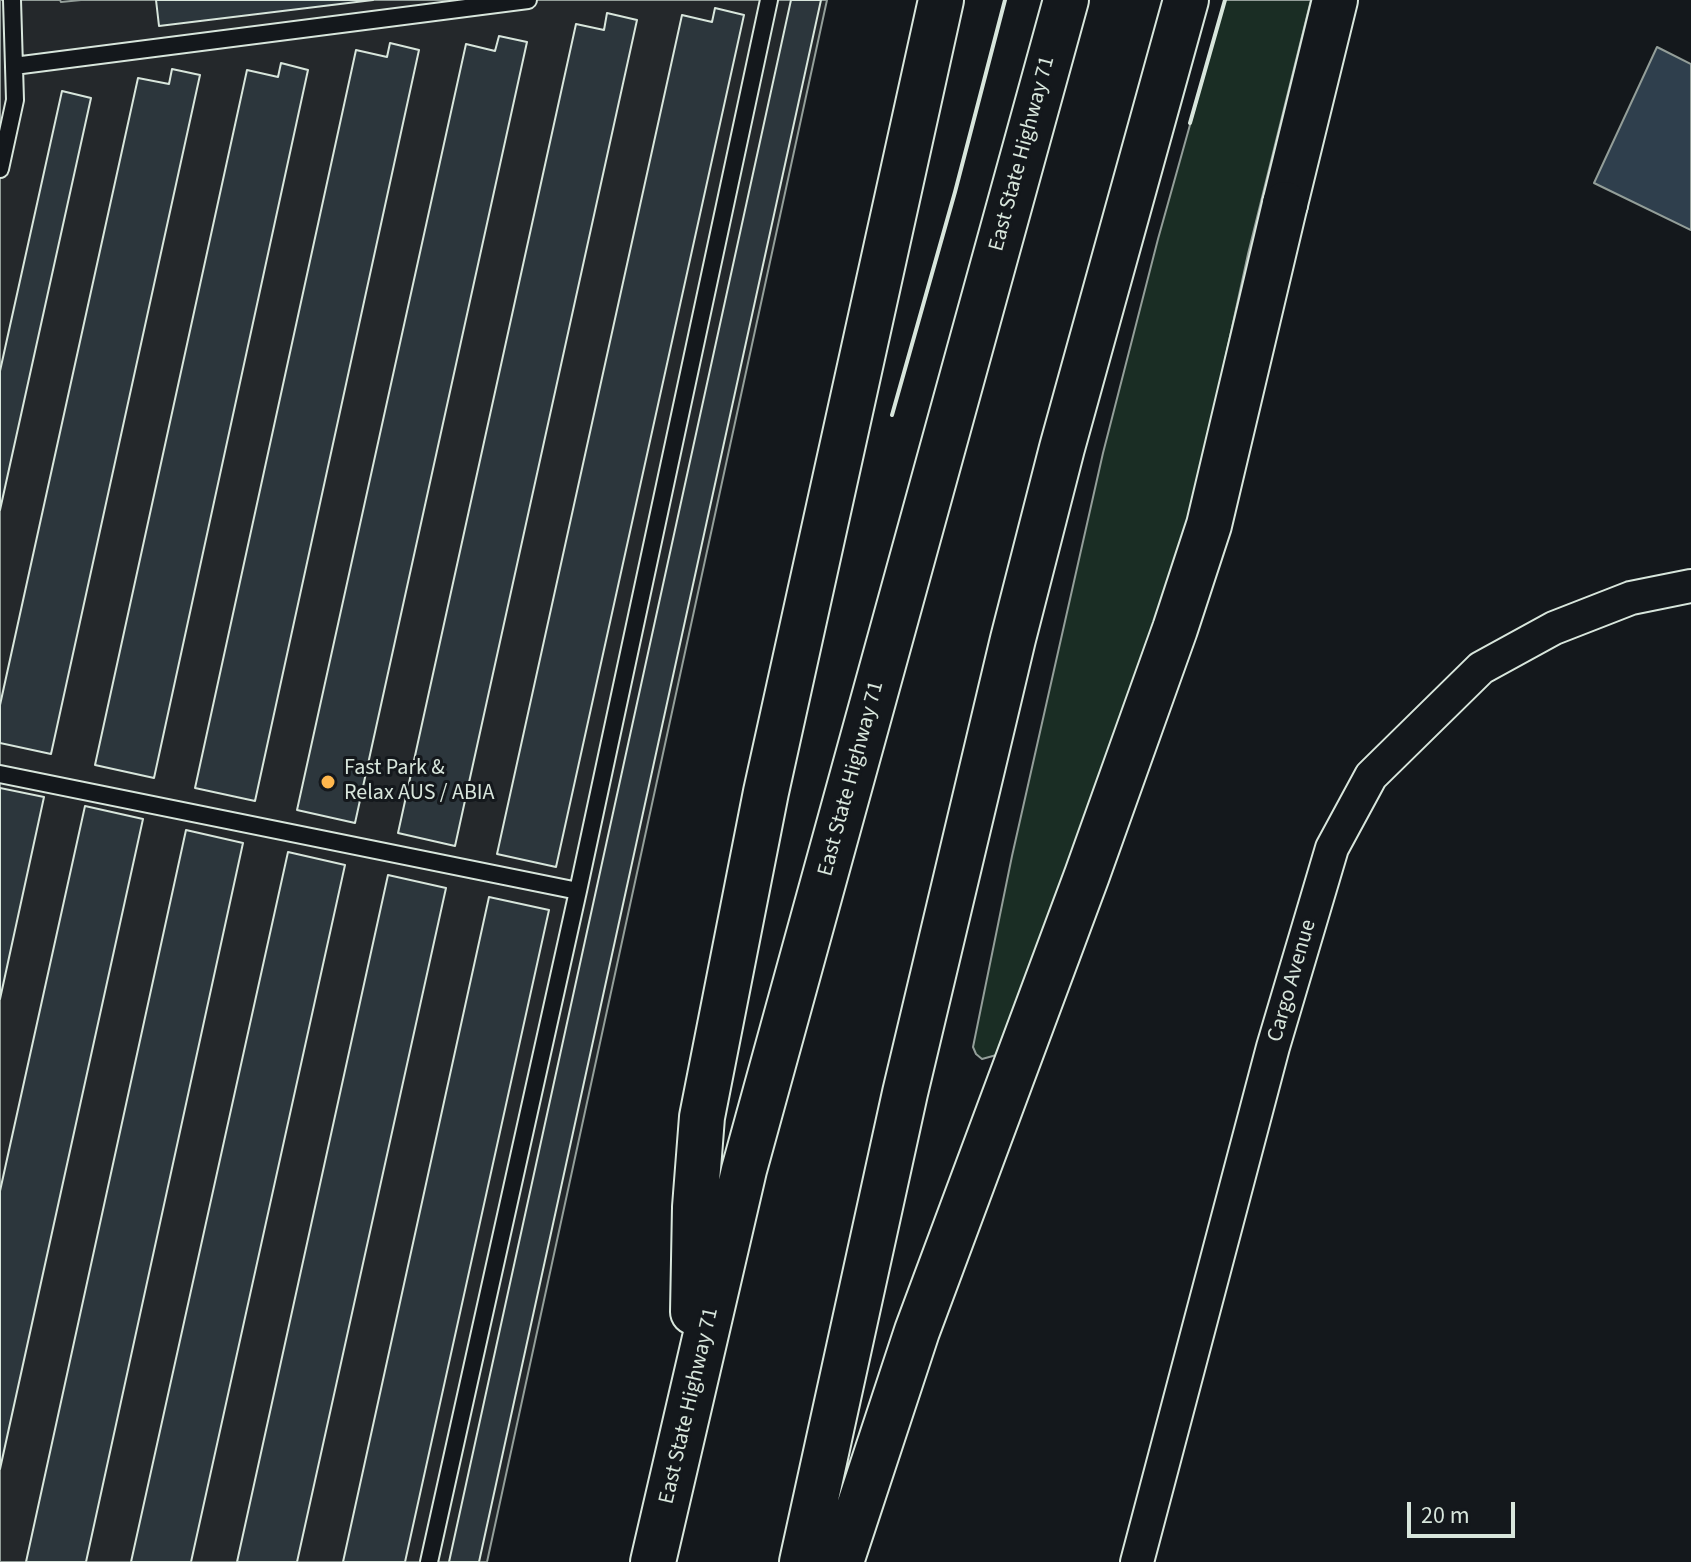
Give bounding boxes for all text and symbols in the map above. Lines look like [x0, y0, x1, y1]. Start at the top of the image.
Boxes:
street label: East State Highway 71 [984, 54, 1062, 254]
street label: East State Highway 71 [813, 679, 891, 879]
place label: Fast Park & Relax AUS / ABIA [344, 756, 495, 808]
marker: Fast Park & Relax AUS / ABIA [319, 773, 337, 791]
street label: Cargo Avenue [1263, 917, 1323, 1045]
street label: East State Highway 71 [655, 1305, 725, 1507]
scale bar [1411, 1486, 1519, 1536]
text: 20 m [1421, 1498, 1470, 1533]

